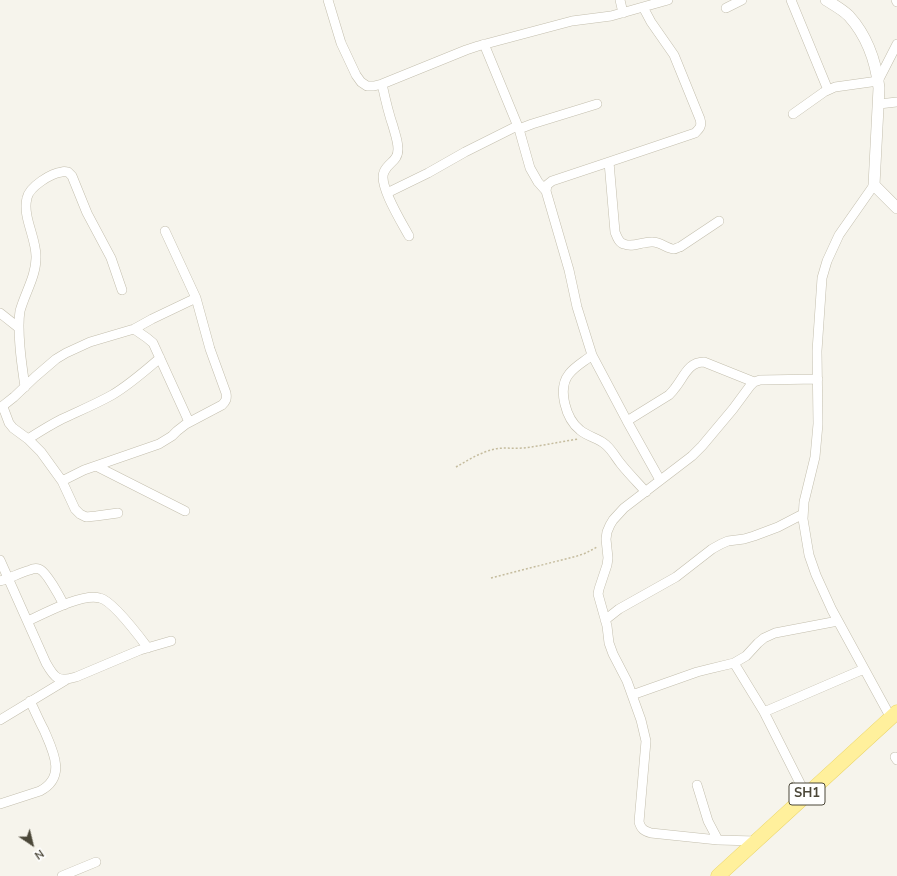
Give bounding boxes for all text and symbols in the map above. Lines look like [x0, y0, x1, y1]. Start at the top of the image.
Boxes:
road number: SH1 [789, 783, 825, 805]
north arrow [12, 824, 52, 864]
text: N [32, 846, 47, 863]

